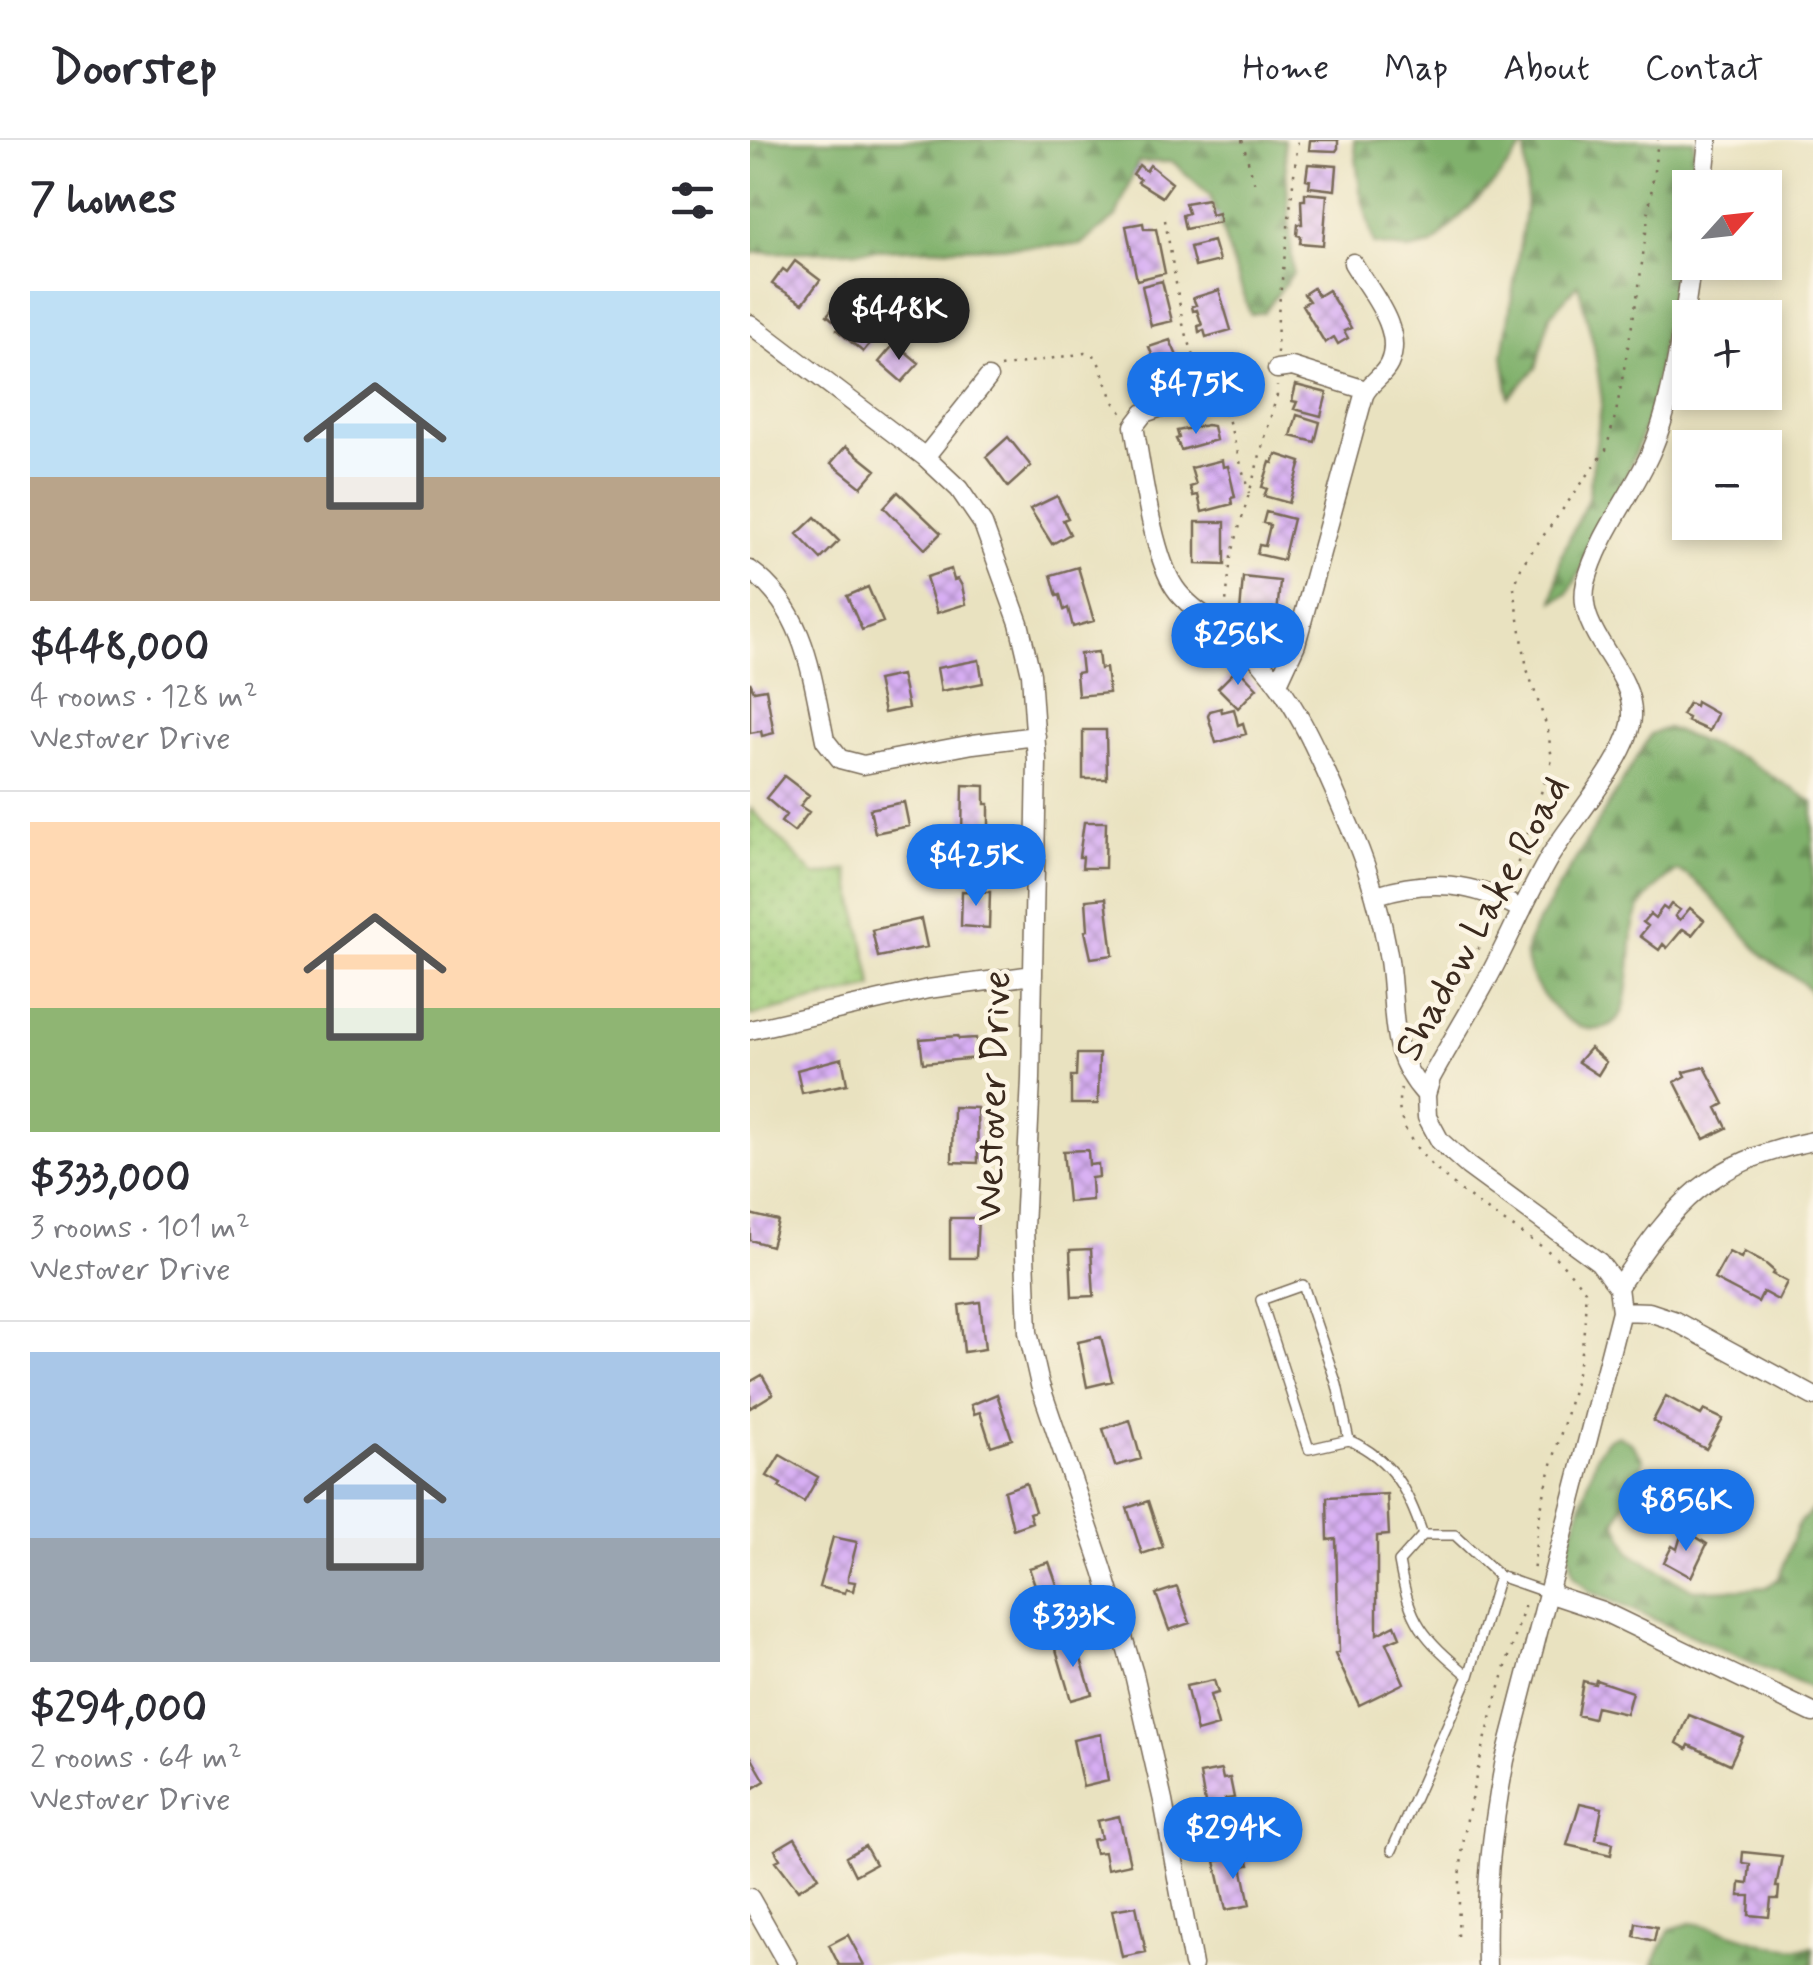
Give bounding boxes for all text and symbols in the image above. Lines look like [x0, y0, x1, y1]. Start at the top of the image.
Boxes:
text: Doorstep [50, 38, 218, 101]
text: Home [1242, 46, 1329, 92]
text: Map [1384, 46, 1448, 92]
text: About [1503, 46, 1590, 92]
text: Contact [1645, 46, 1763, 92]
north arrow [1672, 170, 1782, 280]
map controls [1672, 170, 1782, 540]
text: 7 homes [30, 173, 177, 228]
icon: filters [665, 173, 720, 228]
pin: $448K [829, 278, 969, 363]
text: $448K [851, 289, 947, 331]
button: + [1672, 300, 1782, 410]
pin: $475K [1126, 352, 1266, 437]
icon: home [285, 356, 465, 536]
text: $475K [1149, 363, 1243, 405]
button: − [1672, 430, 1782, 540]
pin: $256K [1168, 603, 1308, 688]
text: $256K [1193, 614, 1283, 656]
text: $448,000 [30, 621, 209, 676]
text: 4 rooms · 128 m² [30, 676, 258, 718]
text: Westover Drive [30, 718, 231, 760]
street label: Shadow Lake Road [1383, 767, 1583, 1071]
pin: $425K [906, 824, 1046, 909]
text: $425K [929, 835, 1023, 877]
icon: home [285, 887, 465, 1067]
street label: Westover Drive [964, 970, 1024, 1222]
text: $333,000 [30, 1152, 190, 1207]
text: 3 rooms · 101 m² [30, 1207, 250, 1249]
text: Westover Drive [30, 1249, 231, 1291]
icon: home [285, 1417, 465, 1597]
pin: $856K [1616, 1469, 1756, 1554]
text: $856K [1640, 1480, 1732, 1522]
pin: $333K [1003, 1585, 1143, 1670]
text: $333K [1032, 1596, 1114, 1638]
text: $294,000 [30, 1682, 207, 1737]
text: 2 rooms · 64 m² [30, 1737, 242, 1779]
text: Westover Drive [30, 1779, 231, 1821]
pin: $294K [1163, 1797, 1303, 1882]
text: $294K [1185, 1808, 1281, 1850]

